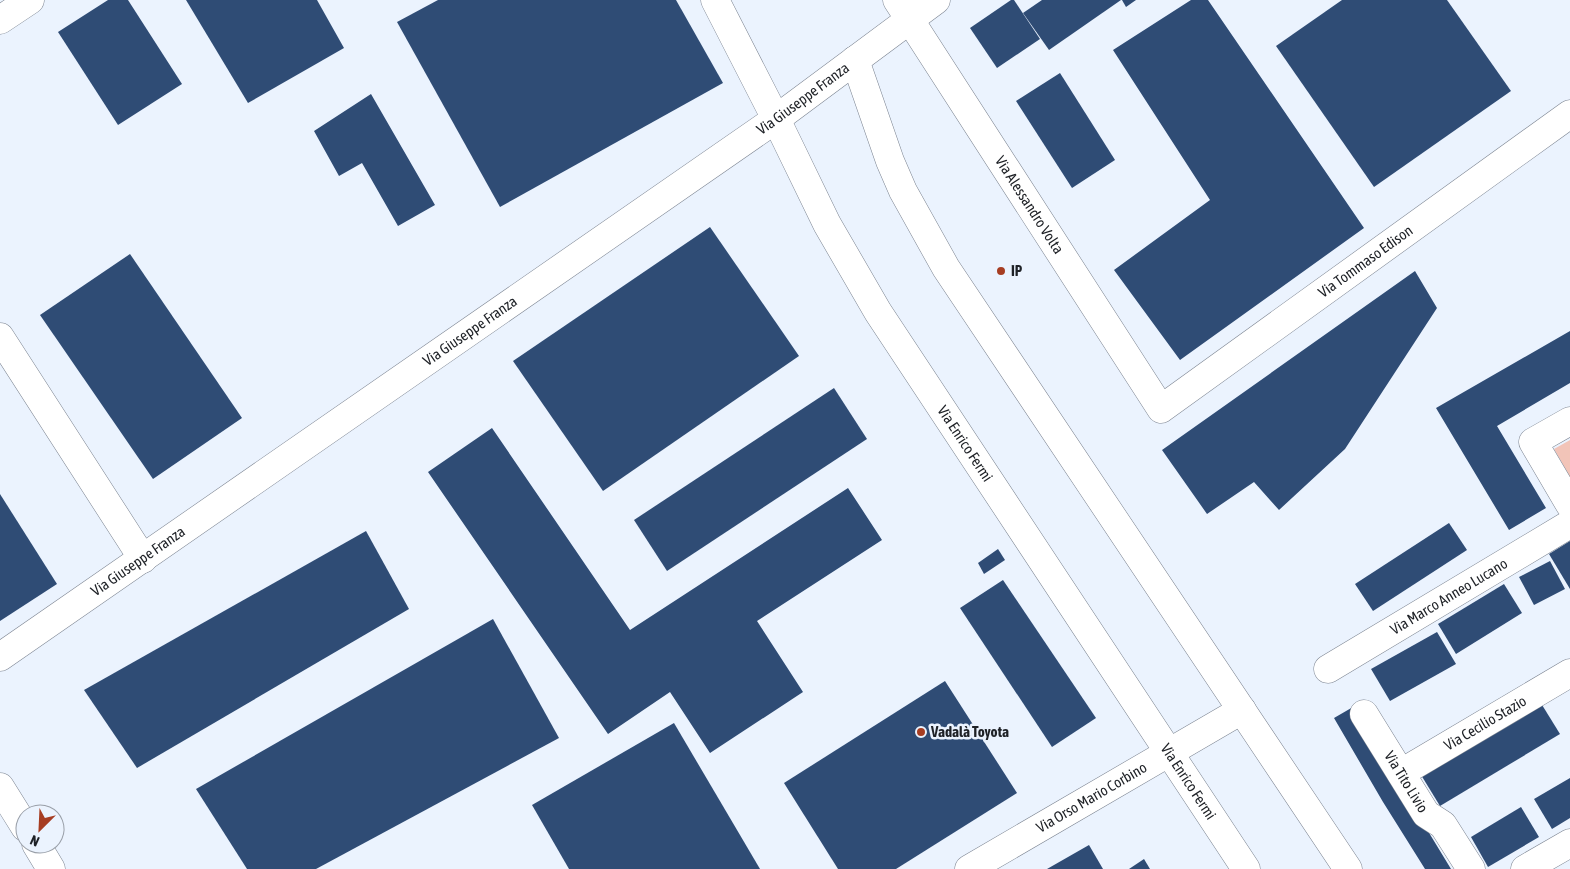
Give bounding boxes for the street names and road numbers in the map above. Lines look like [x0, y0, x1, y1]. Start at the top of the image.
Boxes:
street label: Via Giuseppe Franza [753, 59, 852, 138]
street label: Via Alessandro Volta [992, 153, 1067, 257]
street label: Via Tommaso Edison [1315, 221, 1416, 301]
street label: Via Giuseppe Franza [420, 292, 520, 369]
street label: Via Enrico Fermi [934, 402, 997, 485]
street label: Via Giuseppe Franza [88, 522, 188, 599]
street label: Via Marco Anneo Lucano [1387, 554, 1510, 638]
street label: Via Cecilio Stazio [1441, 692, 1529, 754]
street label: Via Enrico Fermi [1157, 740, 1220, 822]
street label: Via Tito Livio [1381, 748, 1432, 815]
street label: Via Orso Mario Corbino [1033, 758, 1150, 836]

